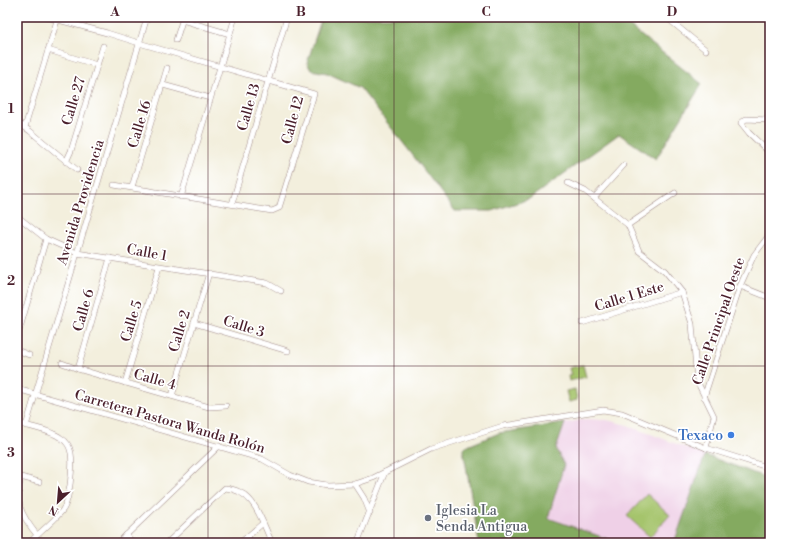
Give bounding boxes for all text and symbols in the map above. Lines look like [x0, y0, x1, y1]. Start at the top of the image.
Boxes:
text: A [109, 4, 120, 20]
text: B [296, 4, 306, 20]
text: C [481, 4, 491, 20]
text: D [667, 4, 677, 20]
street label: Calle 27 [58, 75, 90, 128]
street label: Calle 13 [234, 81, 264, 133]
street label: Calle 12 [278, 94, 308, 146]
street label: Calle 16 [124, 98, 156, 150]
text: 1 [8, 101, 15, 117]
street label: Avenida Providencia [53, 136, 109, 268]
street label: Calle 1 [125, 241, 169, 265]
street label: Calle Principal Oeste [689, 255, 749, 388]
text: 2 [7, 273, 15, 289]
street label: Calle 1 Este [592, 278, 666, 316]
street label: Calle 6 [69, 286, 99, 334]
street label: Calle 5 [117, 298, 147, 344]
street label: Calle 2 [165, 308, 195, 354]
street label: Calle 3 [221, 312, 267, 342]
street label: Calle 4 [131, 365, 178, 395]
street label: Carretera Pastora Wanda Rolón [72, 386, 268, 458]
place label: Texaco [678, 427, 723, 445]
marker: Texaco [726, 430, 736, 440]
text: 3 [7, 445, 15, 461]
north arrow [38, 482, 78, 522]
text: N [47, 502, 61, 518]
place label: Iglesia La Senda Antigua [436, 502, 528, 536]
marker: Iglesia La Senda Antigua [423, 513, 433, 523]

